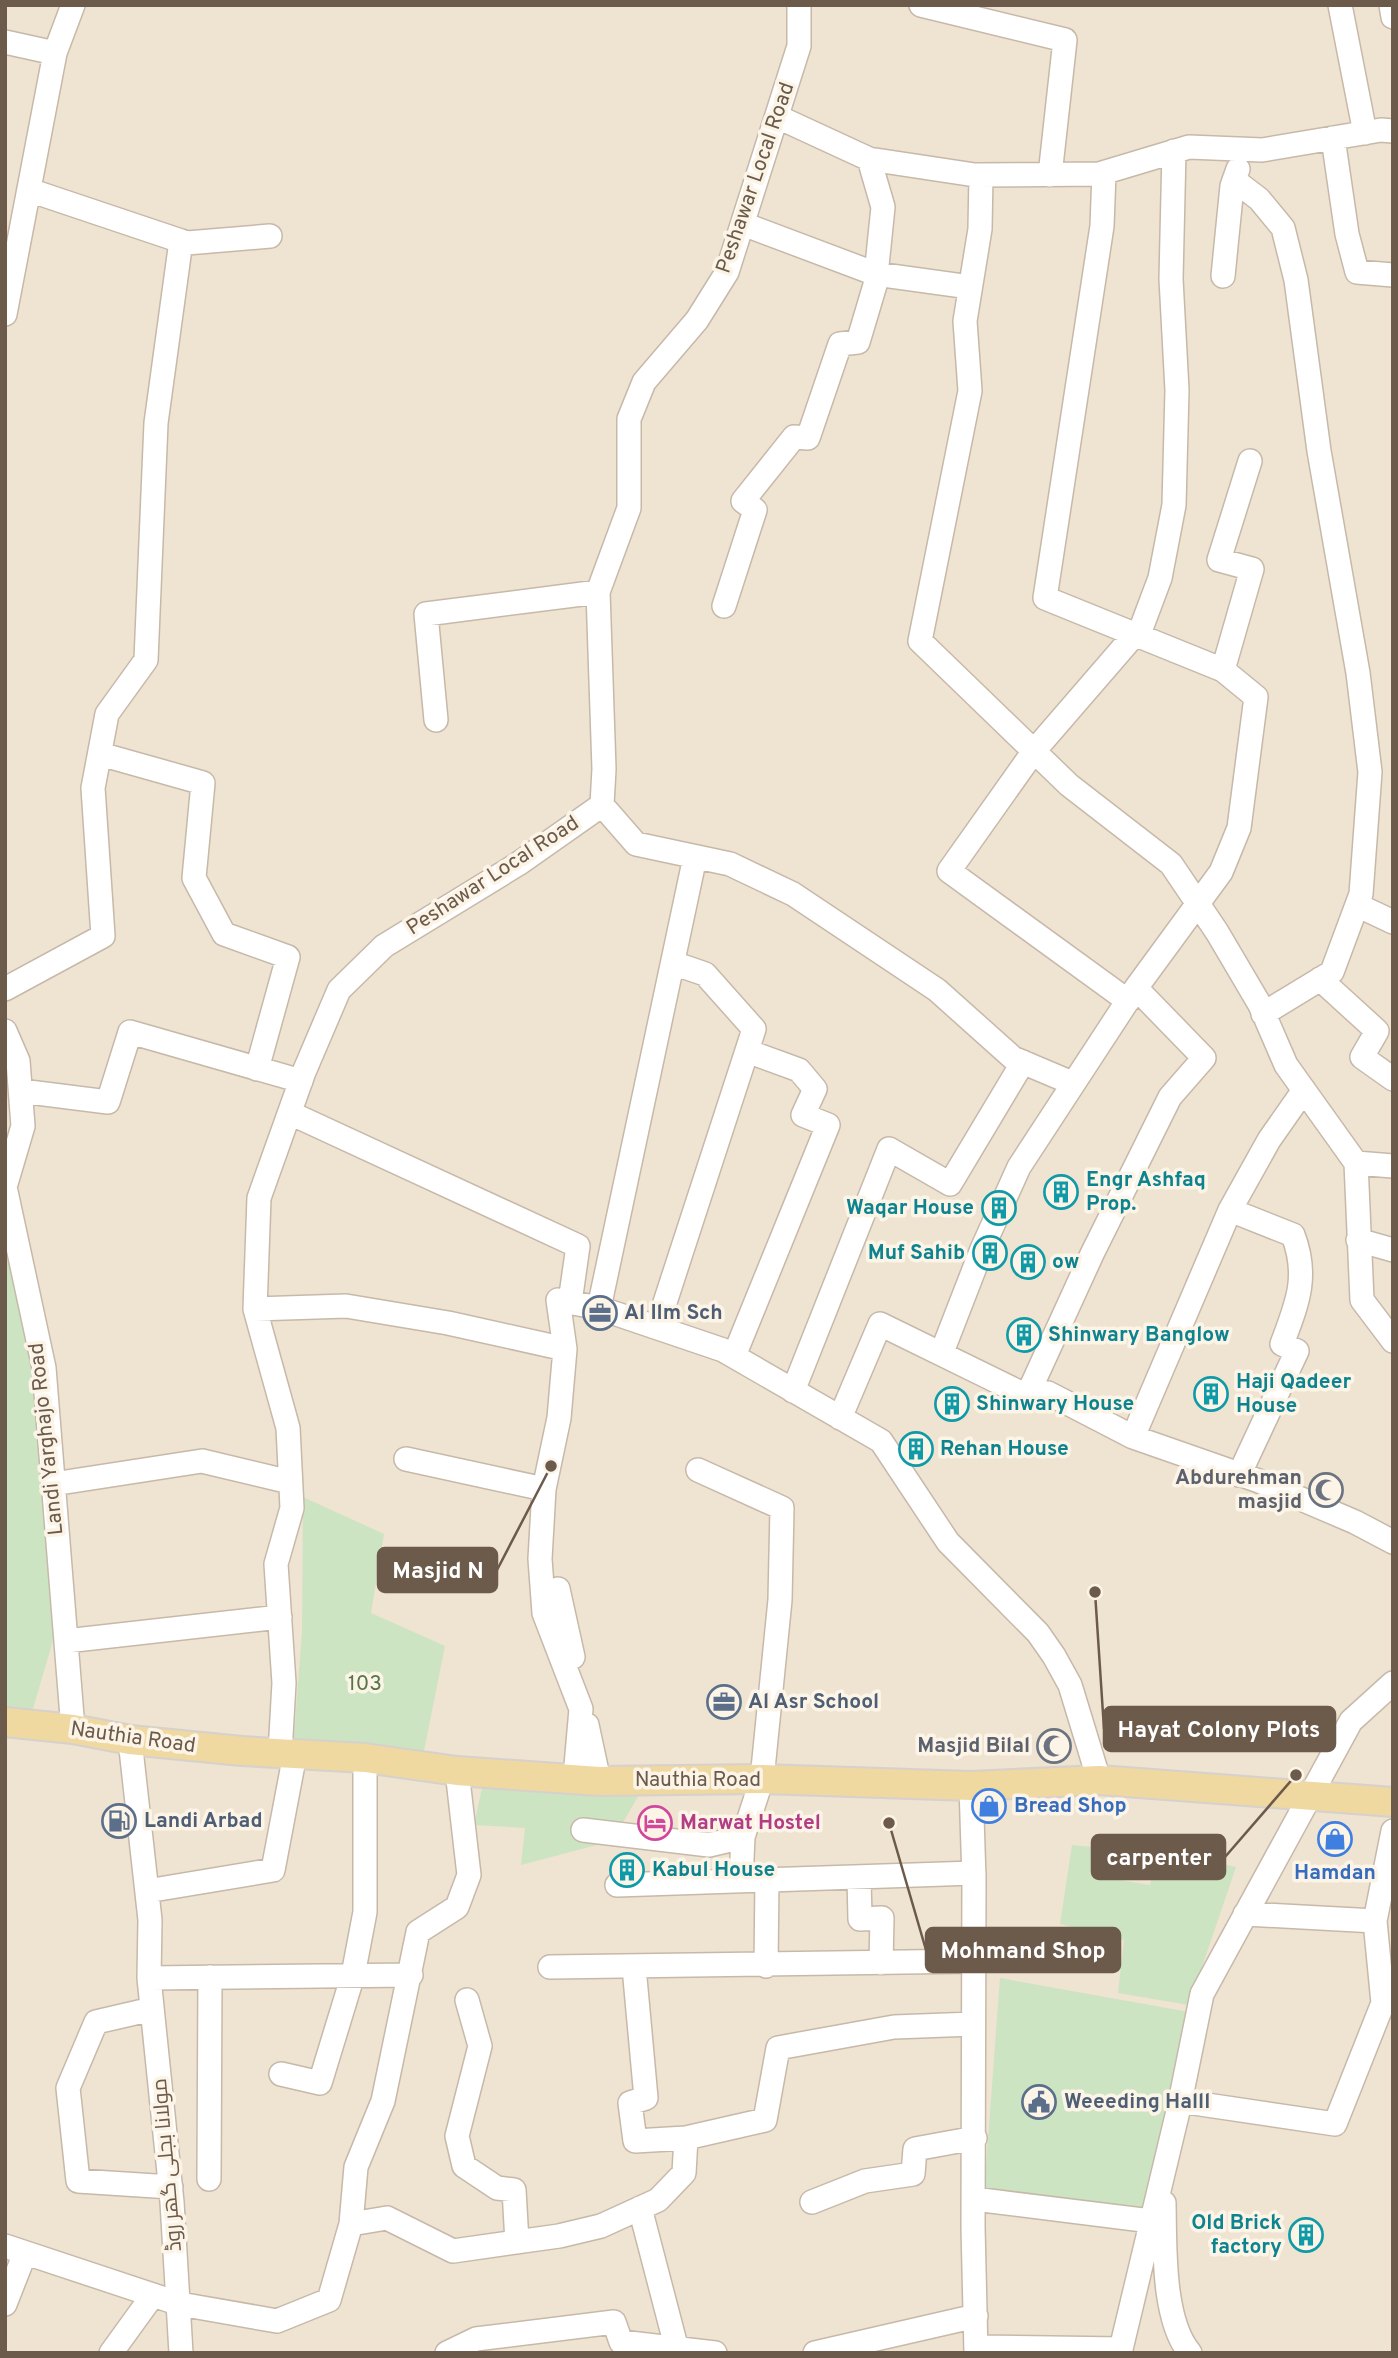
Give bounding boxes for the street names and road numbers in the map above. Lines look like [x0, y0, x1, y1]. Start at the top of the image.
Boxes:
street label: Peshawar Local Road [711, 79, 801, 277]
street label: Peshawar Local Road [402, 810, 584, 942]
street label: Landi Yarghajo Road [23, 1341, 71, 1537]
street label: Nauthia Road [69, 1716, 197, 1760]
street label: Nauthia Road [635, 1767, 761, 1794]
street label: مولانا بجلی گھر روڈ [147, 2077, 189, 2253]

